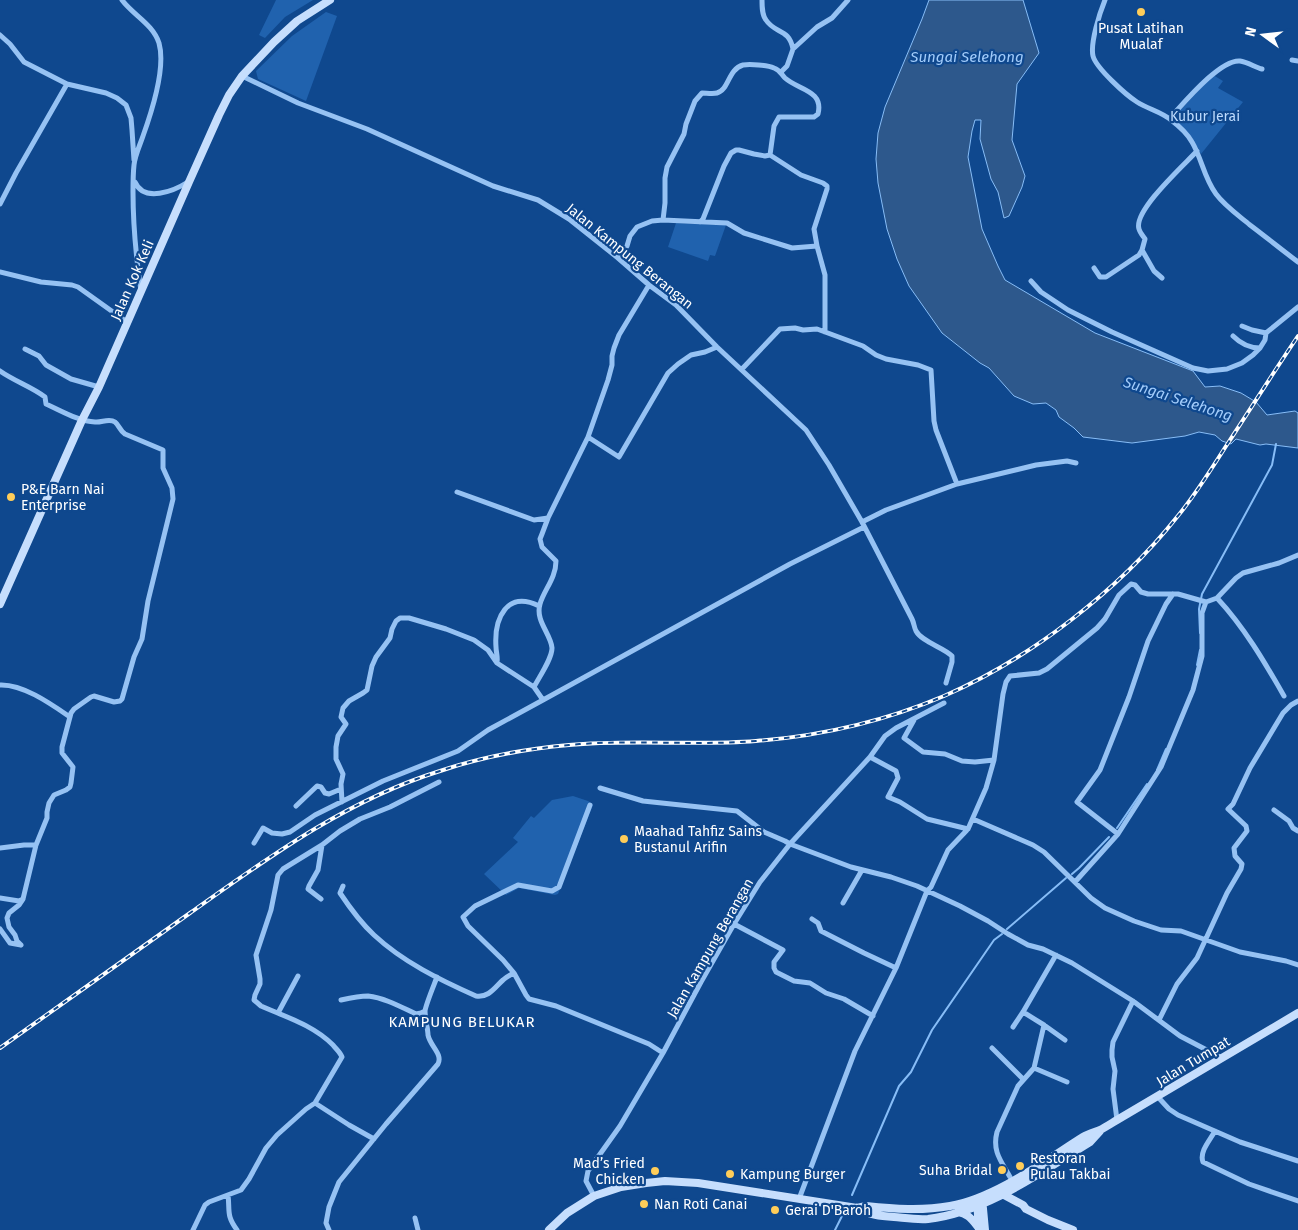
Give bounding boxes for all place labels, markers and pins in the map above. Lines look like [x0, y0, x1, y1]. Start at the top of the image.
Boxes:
marker: Pusat Latihan Mualaf [1135, 6, 1147, 18]
place label: Pusat Latihan Mualaf [1098, 20, 1184, 53]
place label: P&E Barn Nai Enterprise [21, 481, 105, 514]
marker: P&E Barn Nai Enterprise [5, 491, 17, 503]
place label: Maahad Tahfiz Sains Bustanul Arifin [634, 823, 763, 856]
marker: Maahad Tahfiz Sains Bustanul Arifin [618, 833, 630, 845]
place label: Restoran Pulau Takbai [1030, 1150, 1110, 1183]
place label: Mad’s Fried Chicken [573, 1155, 645, 1188]
marker: Restoran Pulau Takbai [1014, 1160, 1026, 1172]
place label: Suha Bridal [919, 1162, 992, 1179]
marker: Suha Bridal [996, 1164, 1008, 1176]
marker: Mad’s Fried Chicken [649, 1165, 661, 1177]
place label: Kampung Burger [740, 1166, 846, 1183]
marker: Kampung Burger [724, 1168, 736, 1180]
place label: Nan Roti Canai [654, 1196, 747, 1213]
marker: Nan Roti Canai [638, 1198, 650, 1210]
place label: Gerai D'Baroh [785, 1202, 871, 1219]
marker: Gerai D'Baroh [769, 1204, 781, 1216]

